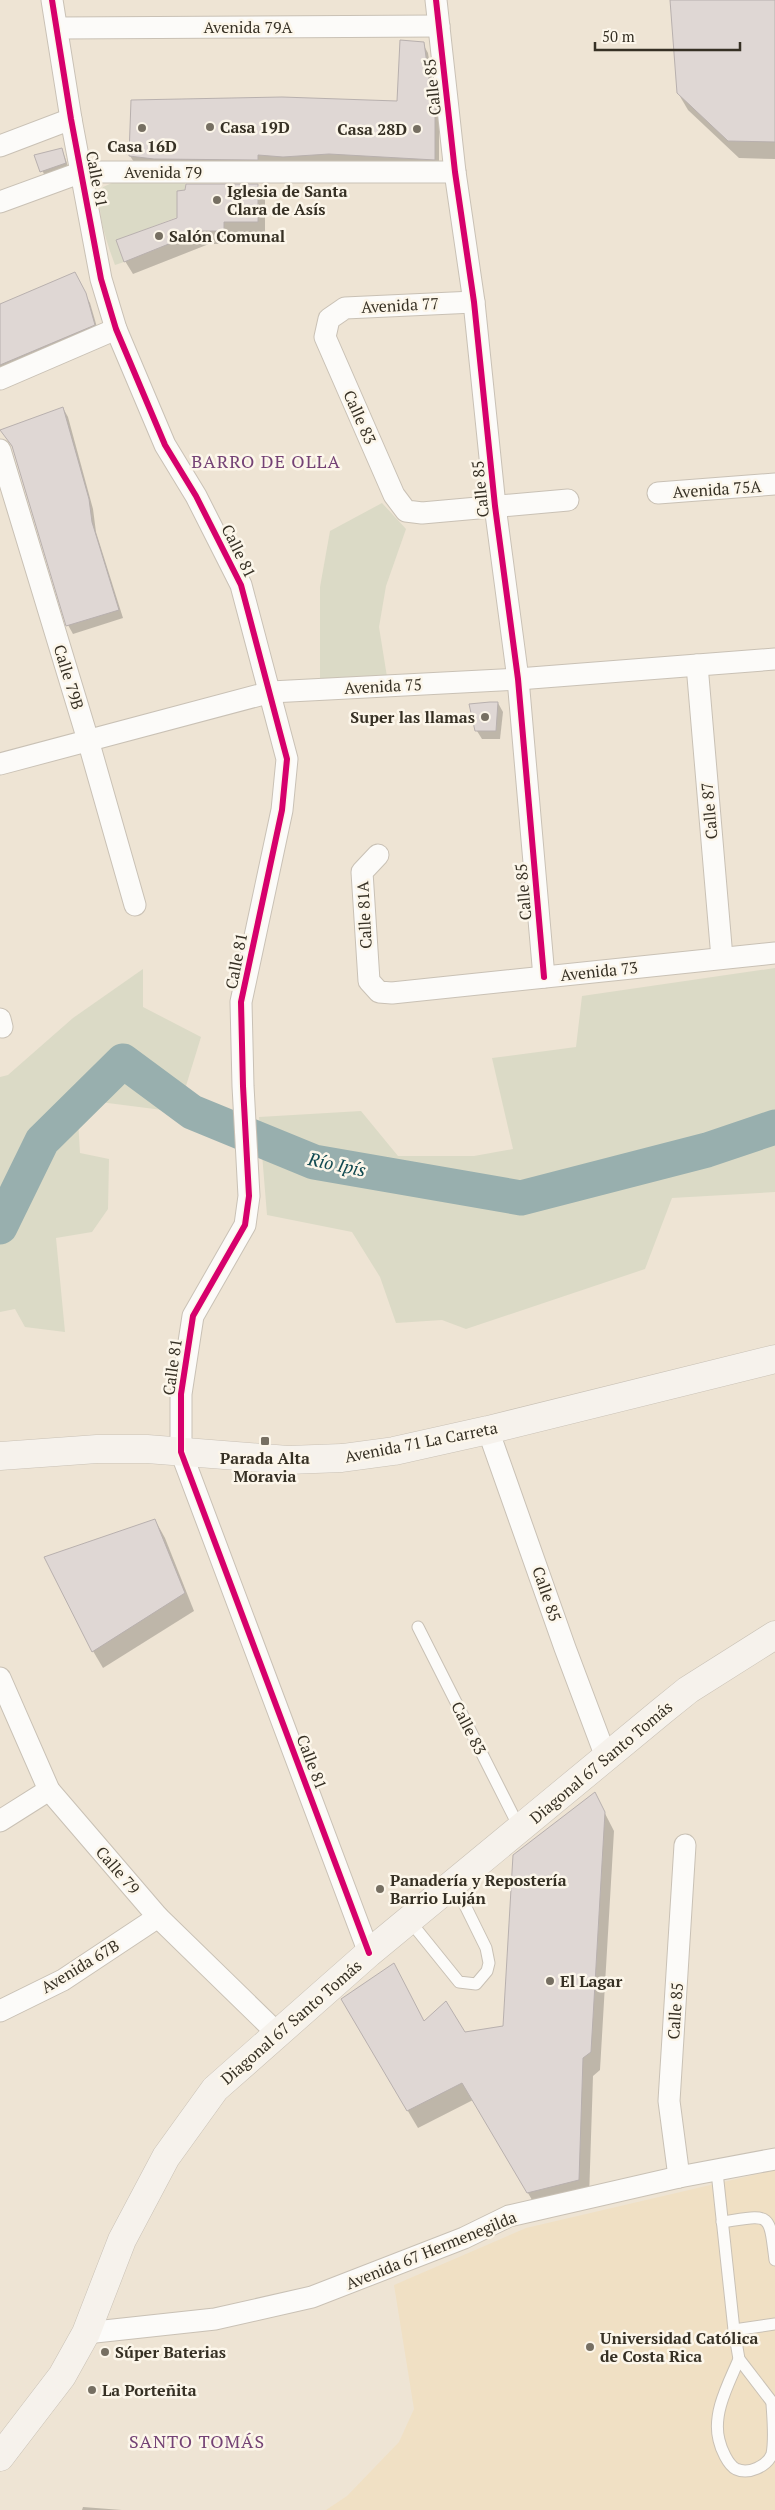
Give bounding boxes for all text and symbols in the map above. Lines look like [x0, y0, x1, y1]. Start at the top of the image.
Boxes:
street label: Avenida 79A [204, 16, 292, 38]
scale bar [595, 20, 740, 52]
text: 50 m [602, 26, 635, 46]
street label: Calle 85 [418, 57, 446, 117]
place label: Casa 19D [220, 116, 290, 138]
place label: Casa 28D [337, 118, 407, 140]
marker: Casa 19D [204, 121, 216, 133]
marker: Casa 16D [136, 122, 148, 134]
marker: Casa 28D [411, 123, 423, 135]
place label: Casa 16D [107, 135, 177, 157]
street label: Calle 81 [81, 149, 113, 209]
street label: Avenida 79 [124, 161, 202, 183]
place label: Iglesia de Santa Clara de Asís [227, 180, 348, 220]
marker: Iglesia de Santa Clara de Asís [211, 194, 223, 206]
place label: Salón Comunal [169, 225, 285, 247]
marker: Salón Comunal [153, 230, 165, 242]
street label: Avenida 77 [361, 292, 439, 318]
street label: Calle 83 [338, 386, 382, 448]
district label: BARRO DE OLLA [191, 449, 341, 473]
street label: Calle 85 [466, 459, 494, 519]
street label: Avenida 75A [672, 475, 762, 503]
street label: Calle 81 [217, 521, 261, 581]
street label: Calle 79B [49, 642, 89, 712]
street label: Avenida 75 [344, 673, 422, 699]
place label: Super las llamas [350, 706, 475, 728]
marker: Super las llamas [479, 711, 491, 723]
street label: Calle 87 [696, 782, 722, 840]
street label: Calle 85 [510, 863, 536, 921]
street label: Calle 81A [351, 880, 377, 949]
street label: Calle 81 [220, 931, 252, 991]
street label: Avenida 73 [559, 956, 639, 986]
water label: Río Ipís [305, 1146, 368, 1182]
street label: Calle 81 [157, 1337, 187, 1397]
street label: Avenida 71 La Carreta [343, 1416, 499, 1468]
marker: Parada Alta Moravia [259, 1435, 271, 1447]
place label: Parada Alta Moravia [220, 1447, 310, 1487]
street label: Calle 85 [527, 1563, 567, 1625]
street label: Diagonal 67 Santo Tomás [525, 1696, 677, 1828]
street label: Calle 83 [446, 1698, 492, 1758]
street label: Calle 81 [292, 1731, 332, 1793]
street label: Calle 79 [91, 1841, 145, 1899]
place label: Panadería y Repostería Barrio Luján [390, 1869, 567, 1909]
marker: Panadería y Repostería Barrio Luján [374, 1883, 386, 1895]
street label: Avenida 67B [37, 1934, 123, 1998]
street label: Diagonal 67 Santo Tomás [216, 1955, 366, 2089]
place label: El Lagar [560, 1970, 622, 1992]
marker: El Lagar [544, 1975, 556, 1987]
street label: Calle 85 [662, 1982, 688, 2040]
street label: Avenida 67 Hermenegilda [342, 2206, 520, 2294]
place label: Universidad Católica de Costa Rica [600, 2327, 758, 2367]
place label: Súper Baterias [115, 2341, 226, 2363]
marker: Universidad Católica de Costa Rica [584, 2341, 596, 2353]
marker: Súper Baterias [99, 2346, 111, 2358]
place label: La Porteñita [102, 2379, 197, 2401]
marker: La Porteñita [86, 2384, 98, 2396]
district label: SANTO TOMÁS [129, 2429, 265, 2453]

